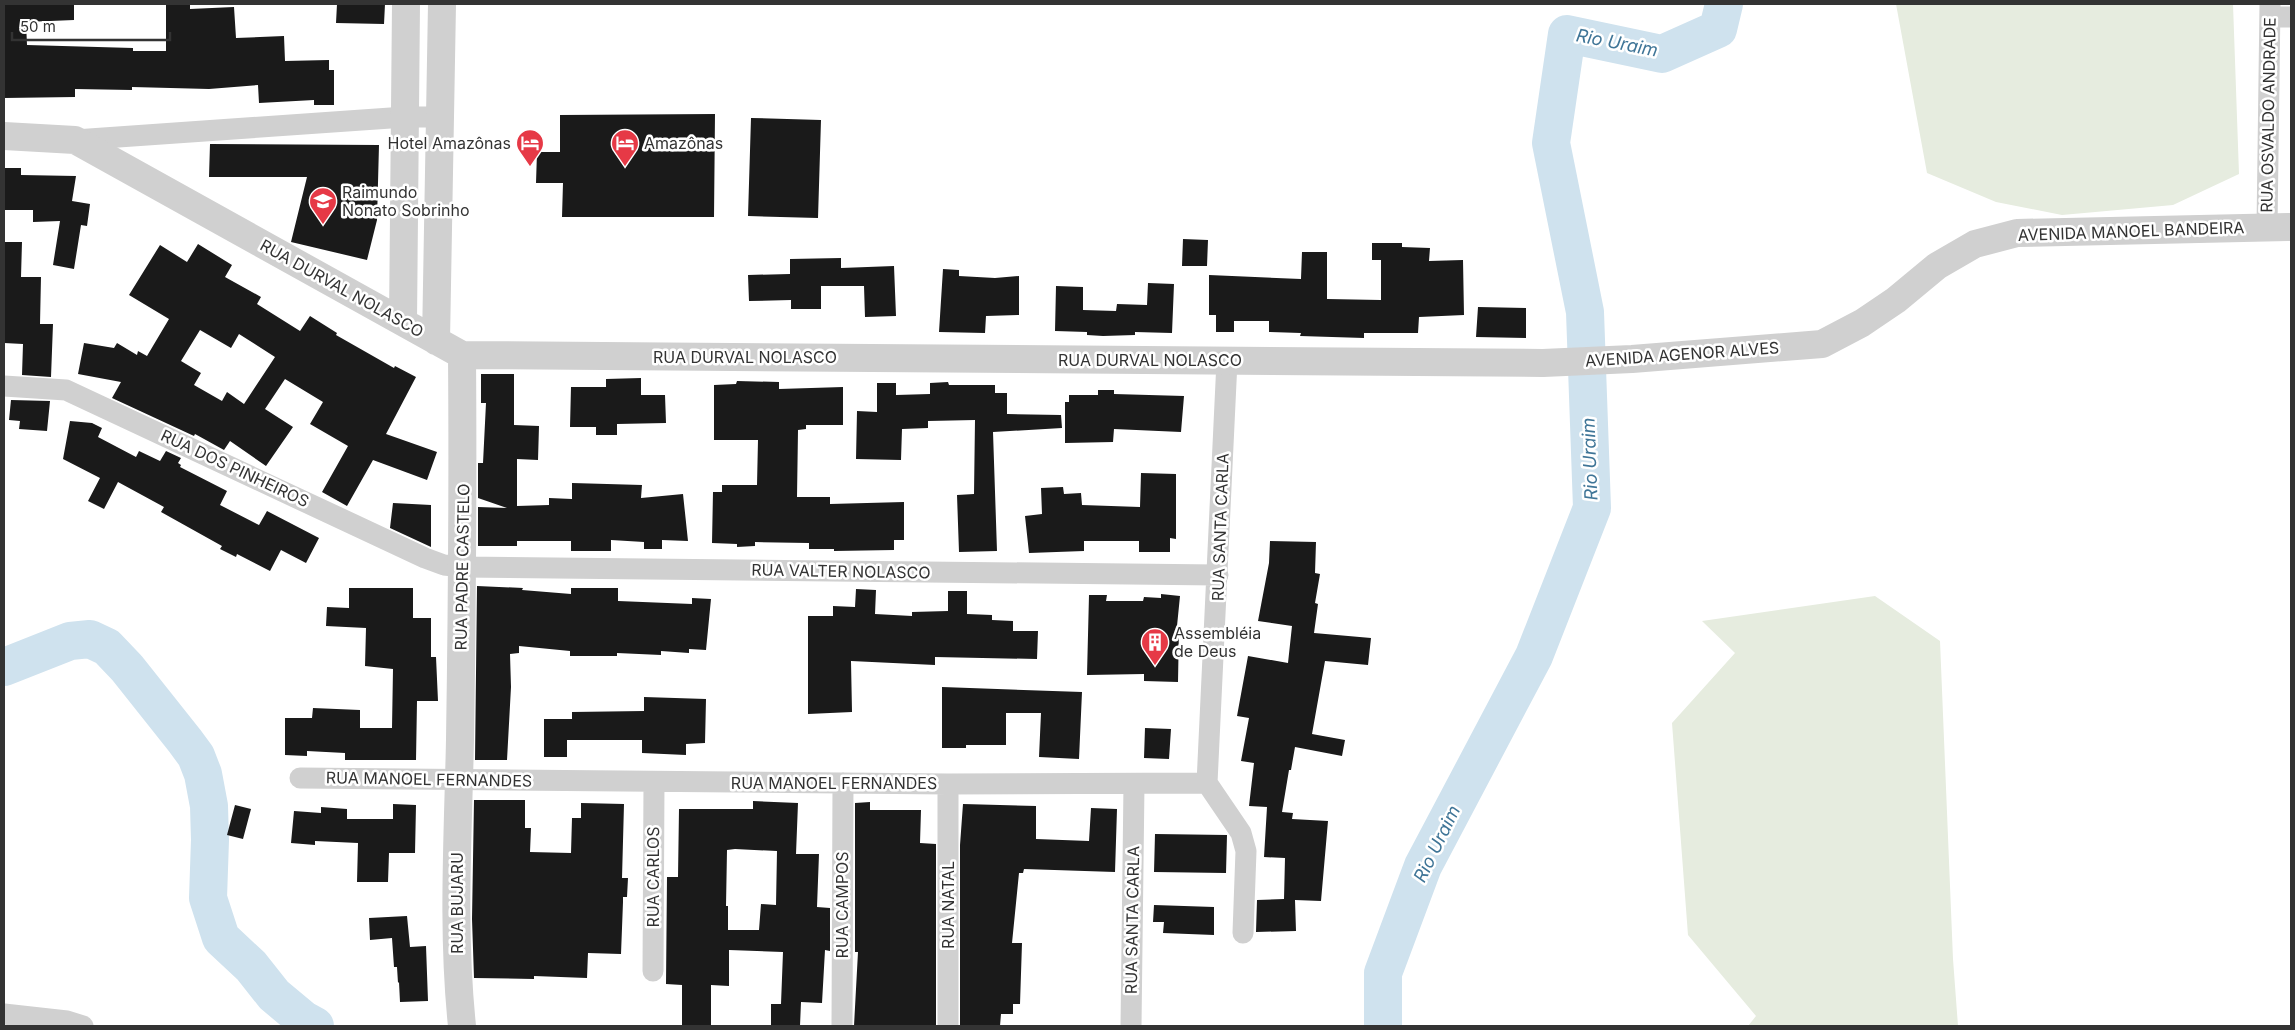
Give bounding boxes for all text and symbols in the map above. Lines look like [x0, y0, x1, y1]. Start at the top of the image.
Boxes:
scale bar [12, 10, 170, 42]
text: 50 m [20, 17, 56, 36]
street label: RUA OSVALDO ANDRADE [2256, 17, 2280, 213]
water label: Rio Uraim [1574, 24, 1660, 61]
hotel icon: Hotel Amazônas [515, 128, 545, 167]
hotel icon: Amazônas [610, 128, 640, 167]
place label: Hotel Amazônas [388, 133, 511, 153]
place label: Amazônas [644, 133, 723, 153]
place label: Raimundo Nonato Sobrinho [342, 182, 470, 220]
school or university icon: Raimundo Nonato Sobrinho [308, 186, 338, 225]
street label: AVENIDA MANOEL BANDEIRA [2017, 217, 2245, 245]
street label: RUA DURVAL NOLASCO [257, 235, 427, 341]
street label: AVENIDA AGENOR ALVES [1584, 337, 1780, 371]
street label: RUA DURVAL NOLASCO [653, 347, 837, 367]
street label: RUA DURVAL NOLASCO [1058, 350, 1242, 370]
water label: Rio Uraim [1578, 417, 1601, 501]
street label: RUA DOS PINHEIROS [158, 425, 312, 511]
street label: RUA SANTA CARLA [1207, 453, 1233, 601]
street label: RUA PADRE CASTELO [451, 483, 473, 651]
street label: RUA VALTER NOLASCO [751, 559, 931, 583]
place label: Assembléia de Deus [1174, 623, 1261, 661]
building icon: Assembléia de Deus [1140, 627, 1170, 666]
street label: RUA MANOEL FERNANDES [326, 767, 532, 791]
street label: RUA MANOEL FERNANDES [731, 773, 937, 793]
water label: Rio Uraim [1409, 802, 1464, 886]
street label: RUA CARLOS [643, 826, 663, 928]
street label: RUA SANTA CARLA [1121, 846, 1143, 994]
street label: RUA CAMPOS [832, 851, 852, 959]
street label: RUA BUJARU [447, 852, 467, 954]
street label: RUA NATAL [938, 861, 958, 949]

